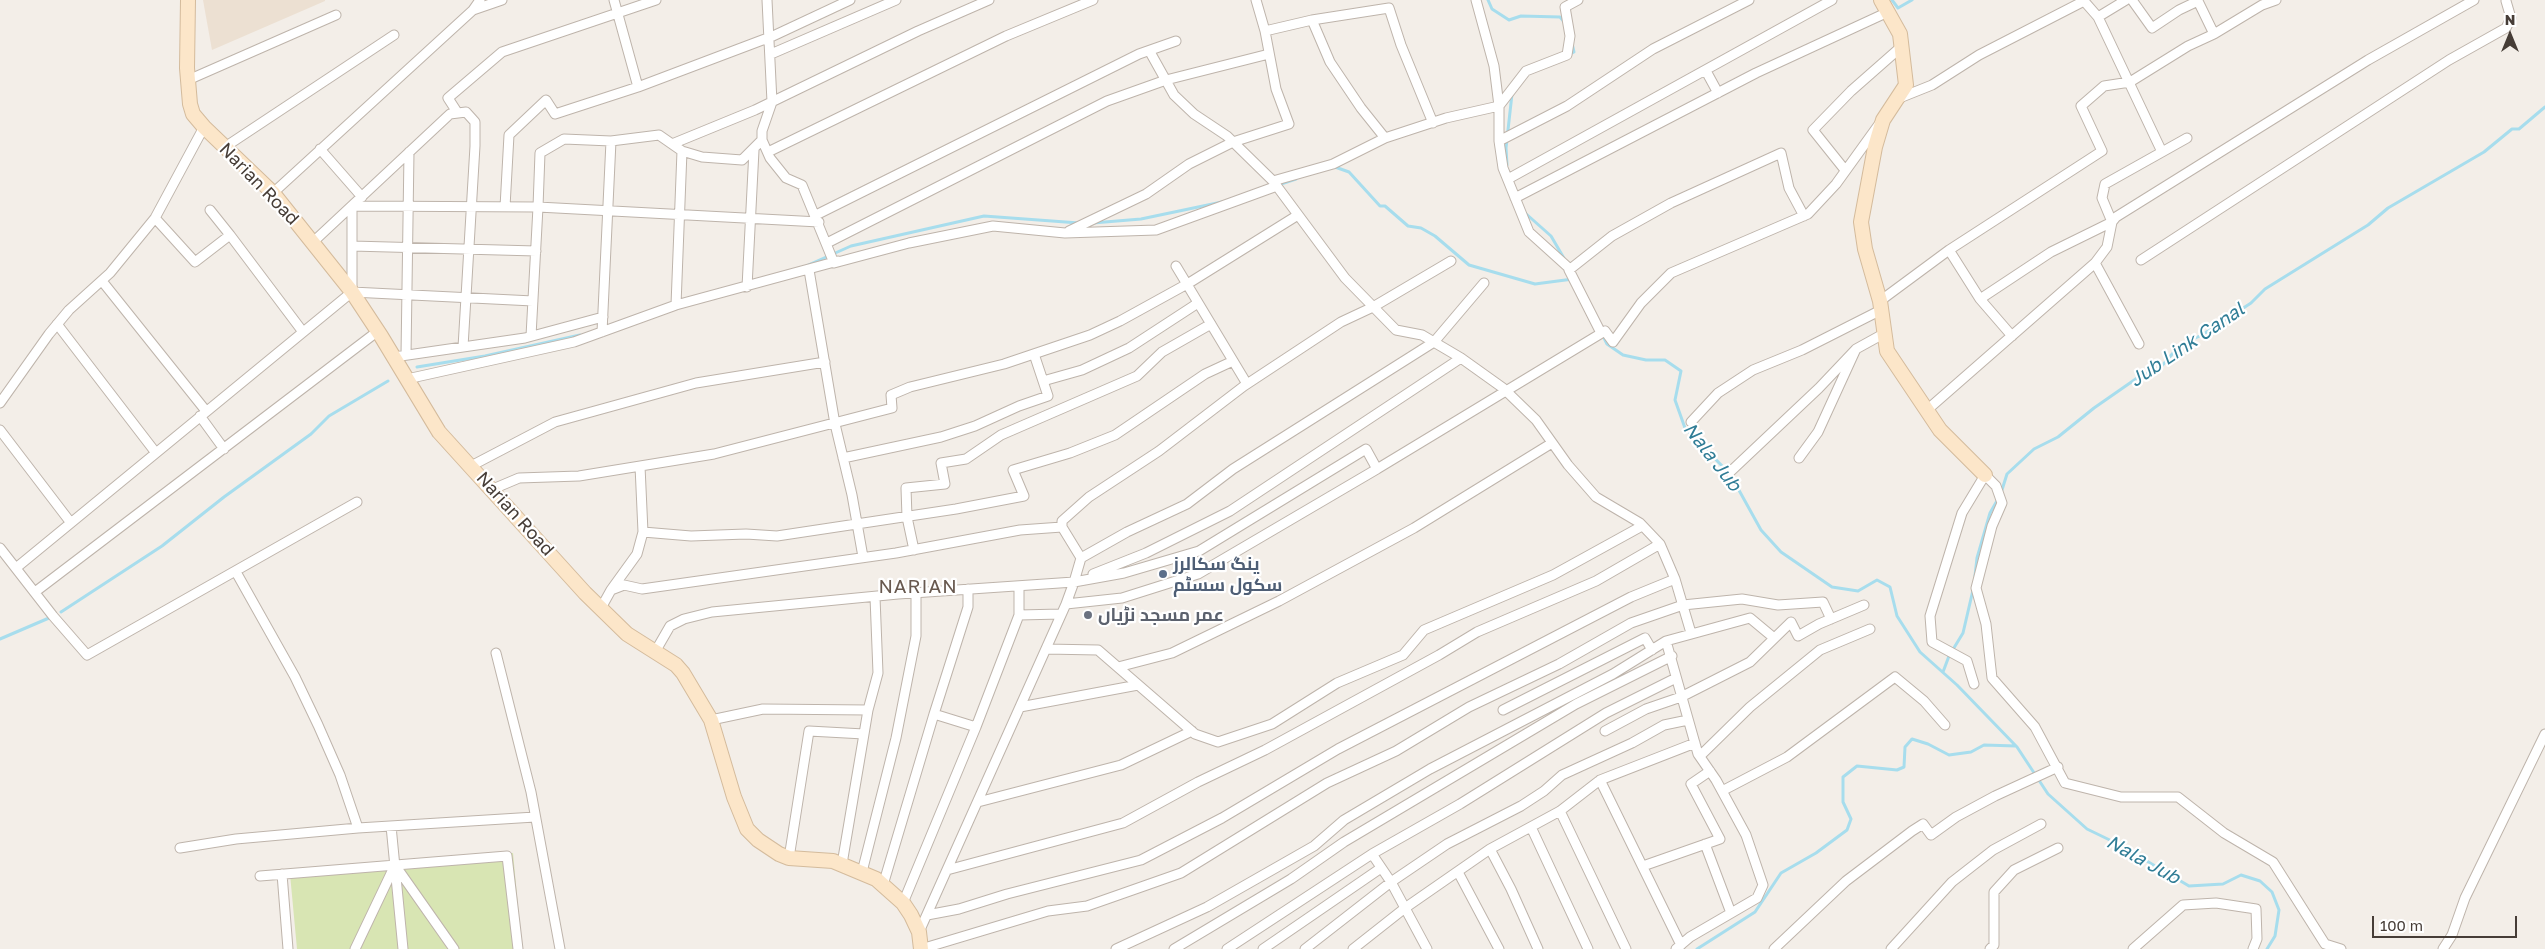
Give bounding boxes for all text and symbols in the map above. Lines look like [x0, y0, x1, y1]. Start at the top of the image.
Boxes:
north arrow [2485, 10, 2535, 60]
text: N [2505, 11, 2515, 28]
street label: Narian Road [215, 139, 303, 229]
water label: Jub Link Canal [2125, 298, 2249, 392]
water label: Nala Jub [1678, 418, 1746, 496]
street label: Narian Road [472, 468, 558, 560]
place label: ینگ سکالرز سکول سسٹم [1173, 553, 1282, 596]
marker: ینگ سکالرز سکول سسٹم [1157, 568, 1169, 580]
district label: NARIAN [878, 576, 958, 598]
place label: عمر مسجد نڑیاں [1098, 604, 1224, 626]
marker: عمر مسجد نڑیاں [1082, 609, 1094, 621]
water label: Nala Jub [2102, 831, 2184, 889]
scale bar [2375, 906, 2520, 938]
text: 100 m [2380, 916, 2423, 934]

